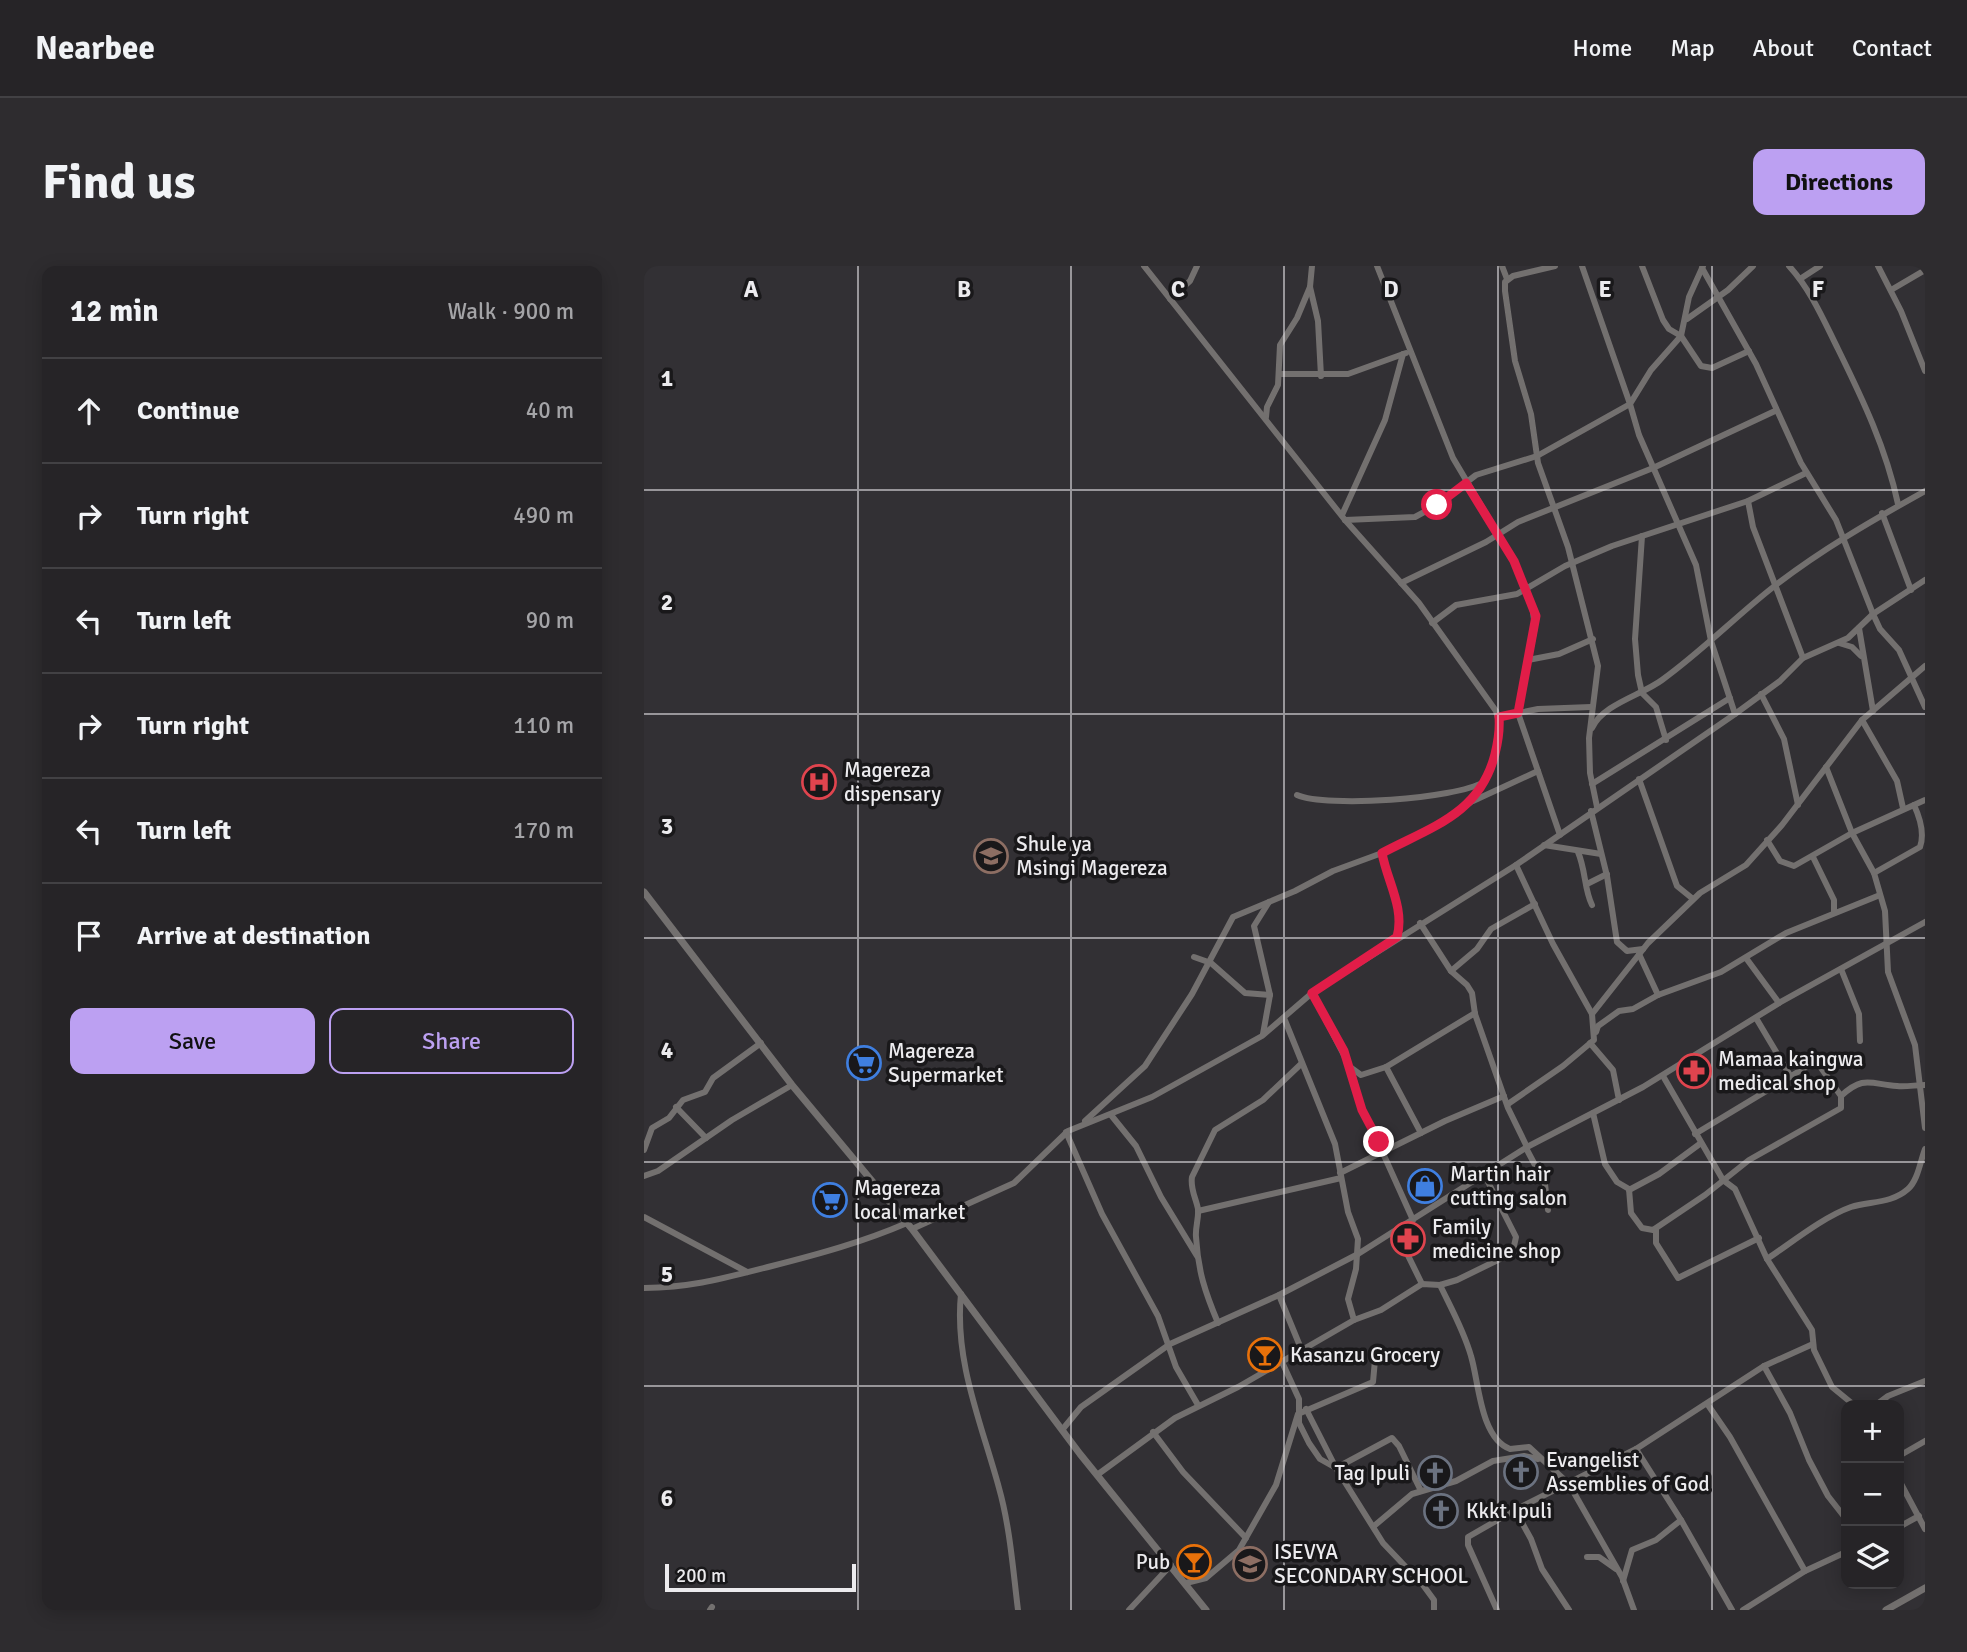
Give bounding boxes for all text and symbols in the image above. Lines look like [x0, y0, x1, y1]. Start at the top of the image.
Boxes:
text: Nearbee [35, 28, 155, 69]
text: Home [1572, 33, 1632, 63]
text: Map [1670, 33, 1715, 63]
text: About [1753, 33, 1814, 63]
text: Contact [1852, 33, 1932, 63]
button: Directions [1753, 149, 1925, 215]
text: Find us [42, 152, 195, 212]
text: A [744, 275, 759, 304]
text: B [957, 275, 971, 304]
text: C [1171, 275, 1185, 304]
text: D [1383, 275, 1399, 304]
text: E [1598, 275, 1612, 304]
text: F [1812, 275, 1824, 304]
text: 12 min [70, 293, 159, 330]
text: Walk · 900 m [448, 297, 574, 326]
text: 1 [661, 364, 673, 393]
icon: ahead [70, 392, 108, 430]
text: Continue [137, 395, 239, 427]
text: 40 m [526, 396, 574, 425]
route start [1421, 489, 1452, 520]
icon: right [70, 497, 108, 535]
text: Turn right [137, 500, 249, 532]
text: 490 m [513, 501, 574, 530]
text: 2 [661, 588, 673, 617]
icon: left [70, 602, 108, 640]
text: Turn left [137, 605, 231, 637]
text: 90 m [526, 606, 574, 635]
icon: right [70, 707, 108, 745]
text: Turn right [137, 710, 249, 742]
text: 110 m [513, 711, 574, 740]
place label: Magereza dispensary [844, 757, 941, 807]
hospital icon: Magereza dispensary [800, 763, 838, 801]
icon: left [70, 812, 108, 850]
text: 3 [661, 812, 673, 841]
text: Turn left [137, 815, 231, 847]
text: 170 m [513, 816, 574, 845]
place label: Shule ya Msingi Magereza [1016, 831, 1168, 881]
school or university icon: Shule ya Msingi Magereza [972, 837, 1010, 875]
icon: arrive [70, 917, 108, 955]
text: Arrive at destination [137, 920, 370, 952]
button: Save [70, 1008, 315, 1074]
button: Share [329, 1008, 574, 1074]
text: 4 [661, 1036, 673, 1065]
place label: Magereza Supermarket [888, 1038, 1004, 1088]
supermarket icon: Magereza Supermarket [845, 1044, 883, 1082]
place label: Mamaa kaingwa medical shop [1718, 1046, 1863, 1096]
pharmacy icon: Mamaa kaingwa medical shop [1675, 1052, 1713, 1090]
route end [1363, 1126, 1394, 1157]
place label: Martin hair cutting salon [1450, 1161, 1567, 1211]
shop icon: Martin hair cutting salon [1406, 1167, 1444, 1205]
place label: Magereza local market [854, 1175, 965, 1225]
supermarket icon: Magereza local market [811, 1181, 849, 1219]
place label: Family medicine shop [1432, 1214, 1561, 1264]
pharmacy icon: Family medicine shop [1389, 1220, 1427, 1258]
text: 5 [661, 1260, 673, 1289]
bar icon: Kasanzu Grocery [1246, 1336, 1284, 1374]
place label: Kasanzu Grocery [1290, 1342, 1440, 1368]
map controls [1841, 1400, 1904, 1589]
button: + [1841, 1400, 1904, 1463]
place label: Evangelist Assemblies of God [1546, 1447, 1710, 1497]
church icon: Evangelist Assemblies of God [1502, 1453, 1540, 1491]
church icon: Tag Ipuli [1416, 1454, 1454, 1492]
place label: Tag Ipuli [1334, 1460, 1410, 1486]
button: − [1841, 1463, 1904, 1526]
text: 6 [661, 1484, 673, 1513]
church icon: Kkkt Ipuli [1422, 1492, 1460, 1530]
place label: Kkkt Ipuli [1466, 1498, 1552, 1524]
button: layers [1841, 1526, 1904, 1589]
place label: ISEVYA SECONDARY SCHOOL [1274, 1539, 1469, 1589]
bar icon: Pub [1175, 1543, 1213, 1581]
school or university icon: ISEVYA SECONDARY SCHOOL [1231, 1545, 1269, 1583]
place label: Pub [1136, 1549, 1170, 1575]
scale bar [665, 1561, 856, 1593]
text: 200 m [676, 1564, 726, 1588]

